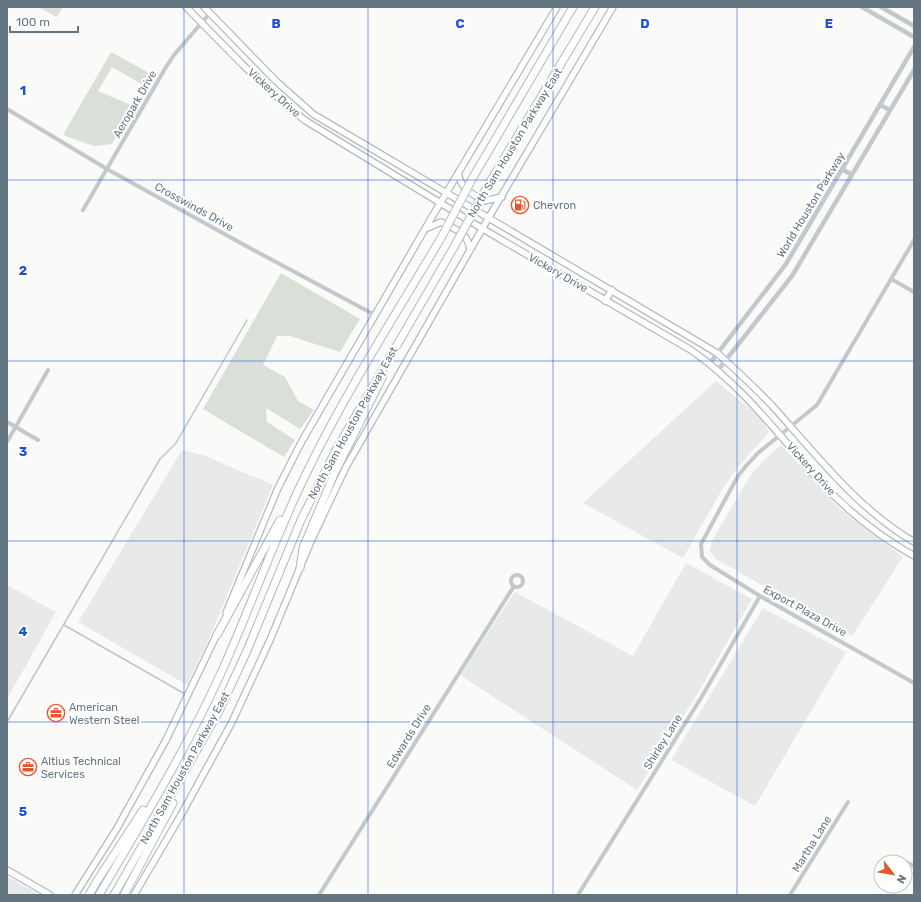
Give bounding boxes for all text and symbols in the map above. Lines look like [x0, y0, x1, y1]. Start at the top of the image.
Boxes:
scale bar [10, 8, 78, 34]
text: 100 m [16, 15, 50, 29]
text: B [271, 16, 281, 31]
text: C [455, 16, 465, 31]
text: D [640, 16, 650, 31]
text: E [825, 16, 833, 31]
street label: North Sam Houston Parkway East [465, 65, 565, 220]
street label: Vickery Drive [245, 66, 303, 120]
street label: Aeropark Drive [111, 68, 159, 140]
text: 1 [20, 83, 26, 98]
street label: World Houston Parkway [774, 150, 848, 260]
street label: Crosswinds Drive [152, 180, 236, 234]
fuel station icon: Chevron [510, 195, 530, 215]
place label: Chevron [533, 199, 576, 212]
street label: Vickery Drive [526, 251, 590, 295]
text: 2 [19, 263, 27, 278]
street label: North Sam Houston Parkway East [306, 344, 401, 501]
street label: Vickery Drive [784, 440, 838, 498]
text: 3 [19, 444, 28, 459]
street label: Export Plaza Drive [761, 583, 849, 639]
text: 4 [19, 624, 28, 639]
street label: North Sam Houston Parkway East [138, 689, 233, 846]
place label: American Western Steel [69, 701, 139, 727]
street label: Edwards Drive [384, 701, 434, 771]
office icon: American Western Steel [46, 703, 66, 723]
street label: Shirley Lane [641, 712, 685, 772]
place label: Altius Technical Services [41, 755, 121, 781]
office icon: Altius Technical Services [18, 757, 38, 777]
text: 5 [19, 804, 27, 819]
street label: Martha Lane [790, 813, 834, 875]
north arrow [873, 854, 913, 894]
text: N [893, 872, 909, 886]

